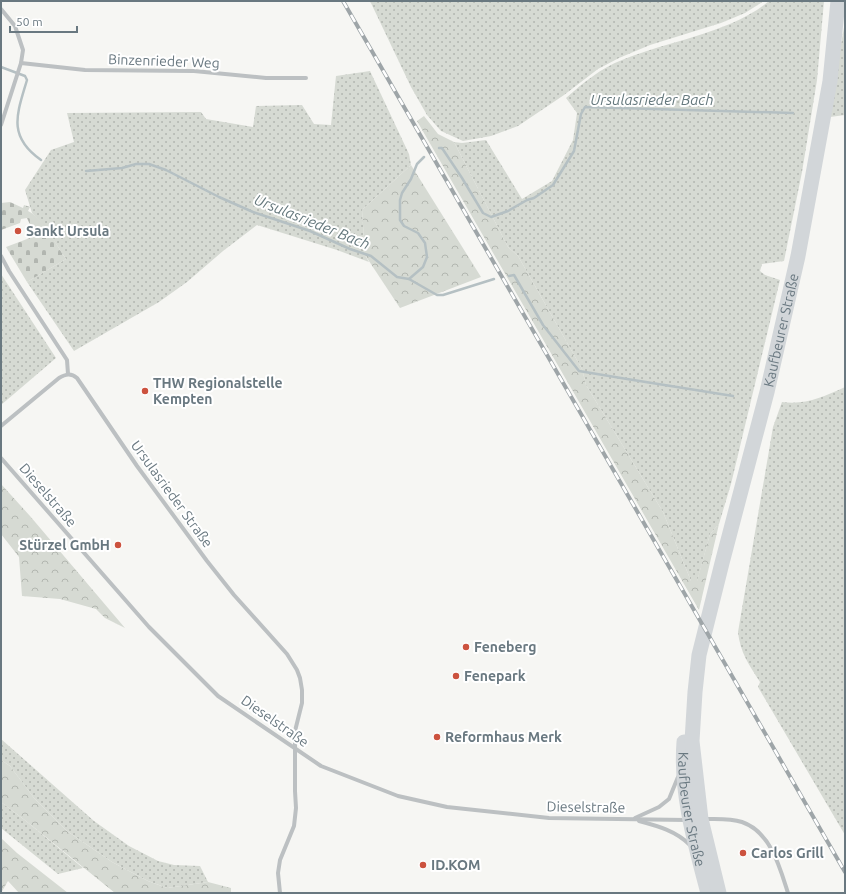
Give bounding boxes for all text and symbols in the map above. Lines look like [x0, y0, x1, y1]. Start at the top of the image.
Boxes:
scale bar [10, 8, 77, 34]
text: 50 m [16, 15, 43, 28]
street label: Binzenrieder Weg [108, 51, 220, 71]
water label: Ursulasrieder Bach [590, 91, 714, 108]
water label: Ursulasrieder Bach [252, 191, 373, 253]
place label: Sankt Ursula [26, 223, 109, 239]
marker: Sankt Ursula [13, 226, 23, 236]
street label: Kaufbeurer Straße [760, 272, 802, 389]
place label: THW Regionalstelle Kempten [153, 375, 283, 407]
marker: THW Regionalstelle Kempten [140, 386, 150, 396]
street label: Ursulasrieder Straße [128, 437, 216, 551]
street label: Dieselstraße [16, 460, 80, 530]
place label: Stürzel GmbH [19, 537, 110, 553]
marker: Stürzel GmbH [113, 540, 123, 550]
place label: Feneberg [474, 639, 536, 655]
marker: Feneberg [461, 642, 471, 652]
place label: Fenepark [464, 668, 526, 684]
marker: Fenepark [451, 671, 461, 681]
street label: Dieselstraße [238, 692, 312, 750]
place label: Reformhaus Merk [445, 729, 562, 745]
marker: Reformhaus Merk [432, 732, 442, 742]
street label: Kaufbeurer Straße [675, 752, 709, 868]
street label: Dieselstraße [546, 798, 626, 816]
place label: Carlos Grill [751, 845, 824, 861]
marker: Carlos Grill [738, 848, 748, 858]
place label: ID.KOM [431, 857, 480, 873]
marker: ID.KOM [418, 860, 428, 870]

